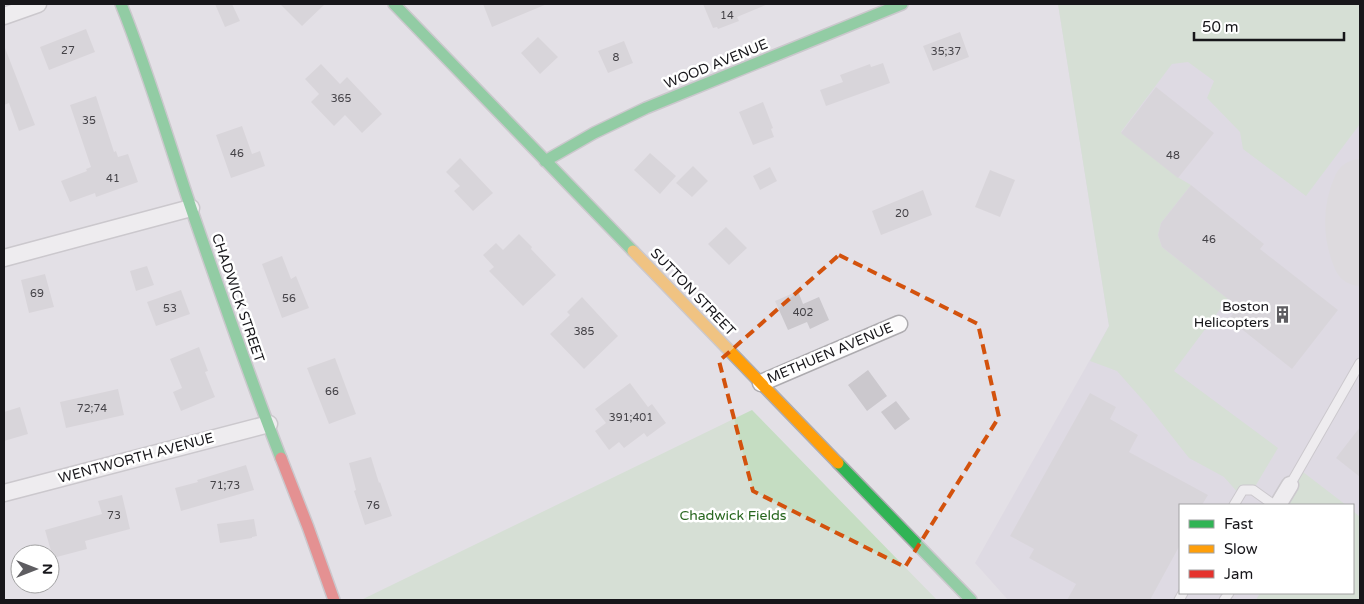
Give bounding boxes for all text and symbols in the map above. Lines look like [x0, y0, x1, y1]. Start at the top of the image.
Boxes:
house number: 14 [720, 9, 734, 22]
scale bar [1194, 10, 1344, 42]
text: 50 m [1202, 18, 1239, 36]
street label: WOOD AVENUE [662, 35, 770, 93]
house number: 27 [61, 44, 75, 57]
house number: 35;37 [931, 45, 961, 58]
house number: 8 [613, 51, 620, 64]
house number: 365 [331, 92, 351, 105]
house number: 35 [82, 114, 96, 127]
house number: 46 [230, 147, 244, 160]
house number: 48 [1166, 149, 1180, 162]
house number: 41 [106, 172, 120, 185]
house number: 20 [895, 207, 909, 220]
street label: CHADWICK STREET [208, 231, 268, 365]
house number: 46 [1202, 233, 1216, 246]
street label: SUTTON STREET [647, 245, 739, 340]
house number: 69 [30, 287, 44, 300]
house number: 56 [282, 292, 296, 305]
place label: Boston Helicopters [1194, 298, 1269, 331]
house number: 53 [163, 302, 177, 315]
building icon: Boston Helicopters [1273, 304, 1293, 324]
house number: 402 [793, 306, 813, 319]
street label: METHUEN AVENUE [764, 319, 896, 387]
house number: 385 [574, 325, 594, 338]
house number: 66 [325, 385, 339, 398]
house number: 72;74 [77, 402, 107, 415]
house number: 391;401 [609, 411, 653, 424]
street label: WENTWORTH AVENUE [56, 429, 216, 487]
house number: 71;73 [210, 479, 240, 492]
house number: 76 [366, 499, 380, 512]
legend [1179, 504, 1354, 594]
park label: Chadwick Fields [679, 507, 787, 524]
house number: 73 [107, 509, 121, 522]
text: Fast [1224, 515, 1254, 533]
text: Slow [1224, 540, 1258, 558]
north arrow [10, 544, 60, 594]
text: N [39, 563, 56, 575]
text: Jam [1224, 565, 1253, 583]

